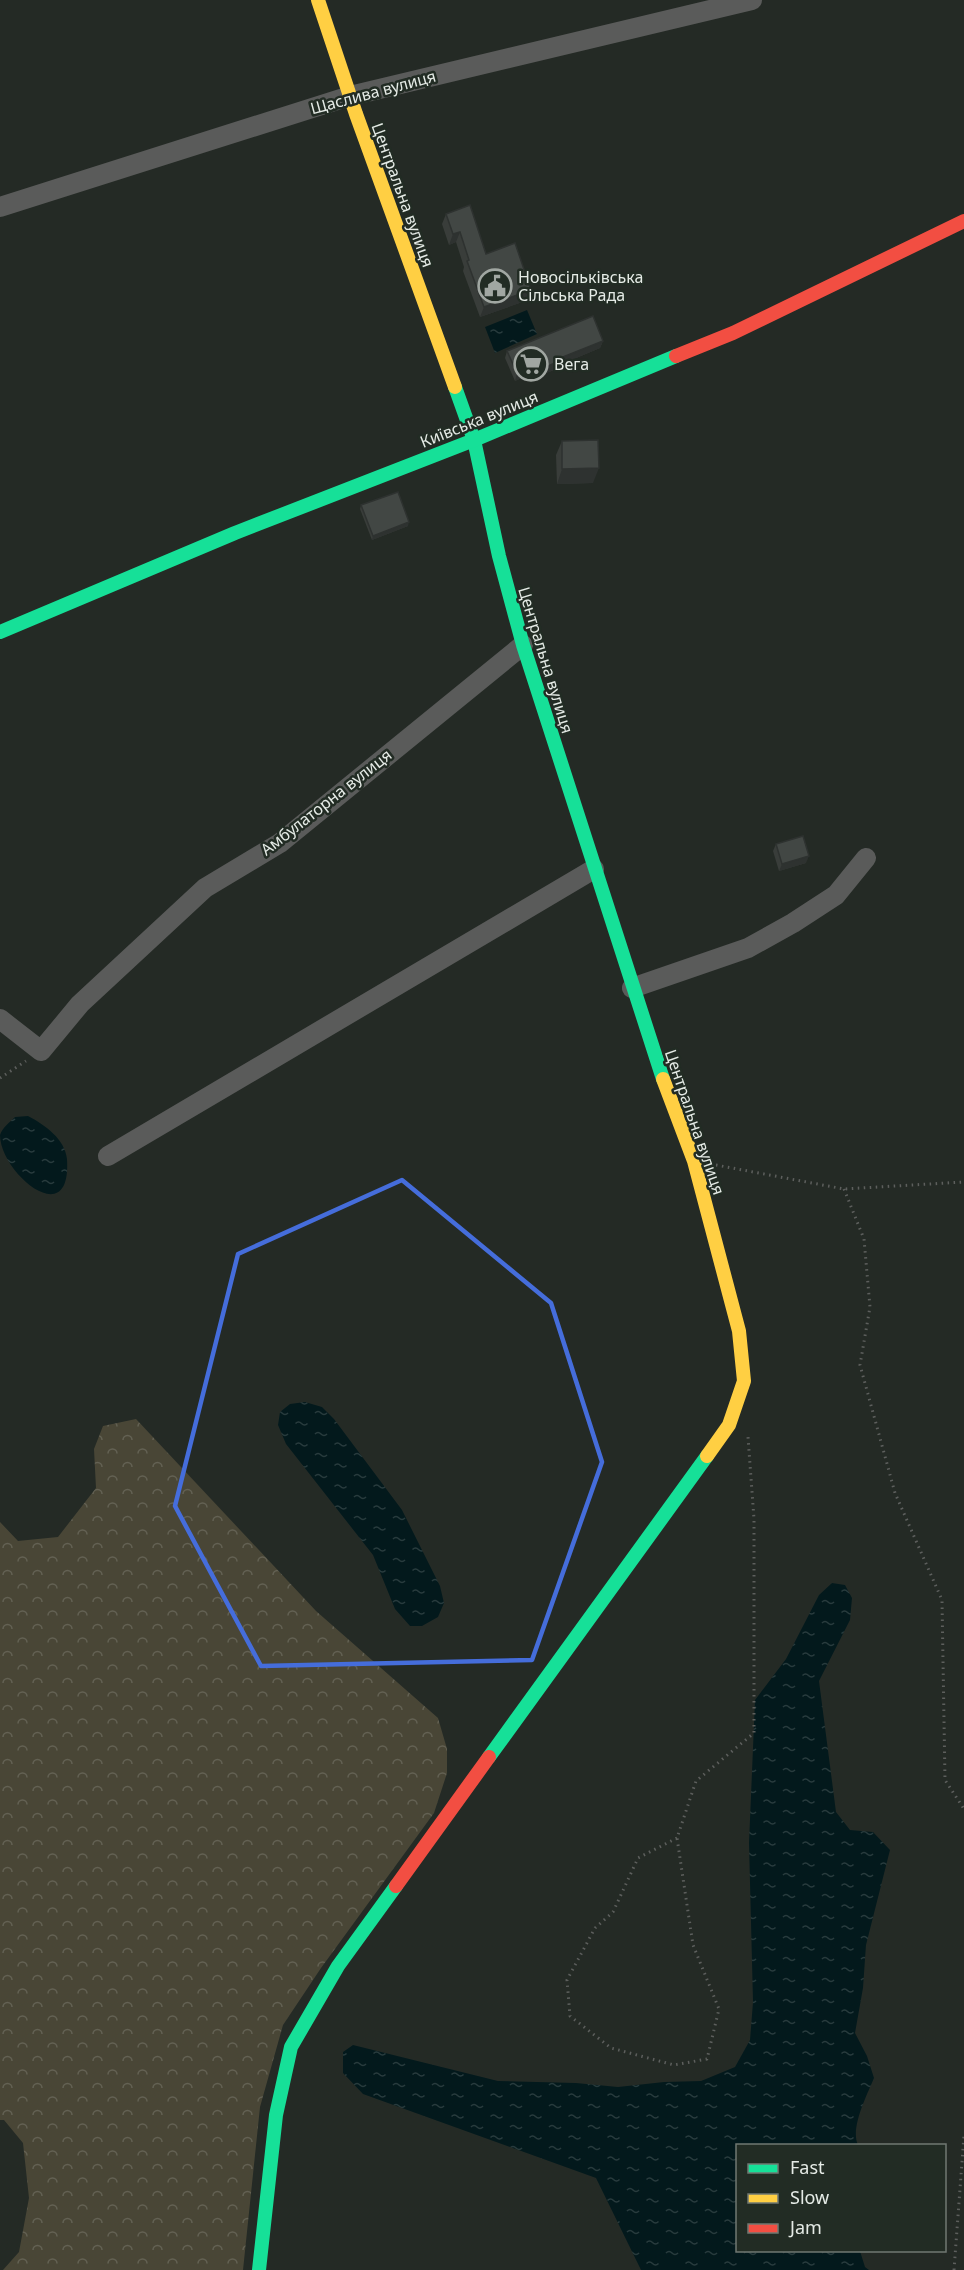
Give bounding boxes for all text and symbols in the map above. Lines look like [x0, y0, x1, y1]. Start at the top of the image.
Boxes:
street label: Щаслива вулиця [308, 65, 438, 119]
street label: Центральна вулиця [367, 120, 439, 270]
place label: Новосільківська Сільська Рада [518, 266, 643, 306]
public building icon: Новосільківська Сільська Рада [477, 268, 513, 304]
supermarket icon: Вега [513, 346, 549, 382]
place label: Вега [554, 353, 589, 375]
street label: Київська вулиця [417, 385, 541, 453]
street label: Центральна вулиця [513, 584, 579, 736]
street label: Амбулаторна вулиця [256, 744, 396, 860]
street label: Центральна вулиця [660, 1047, 730, 1197]
legend [736, 2144, 946, 2252]
text: Fast [790, 2155, 825, 2179]
text: Slow [790, 2185, 829, 2209]
text: Jam [788, 2215, 822, 2239]

